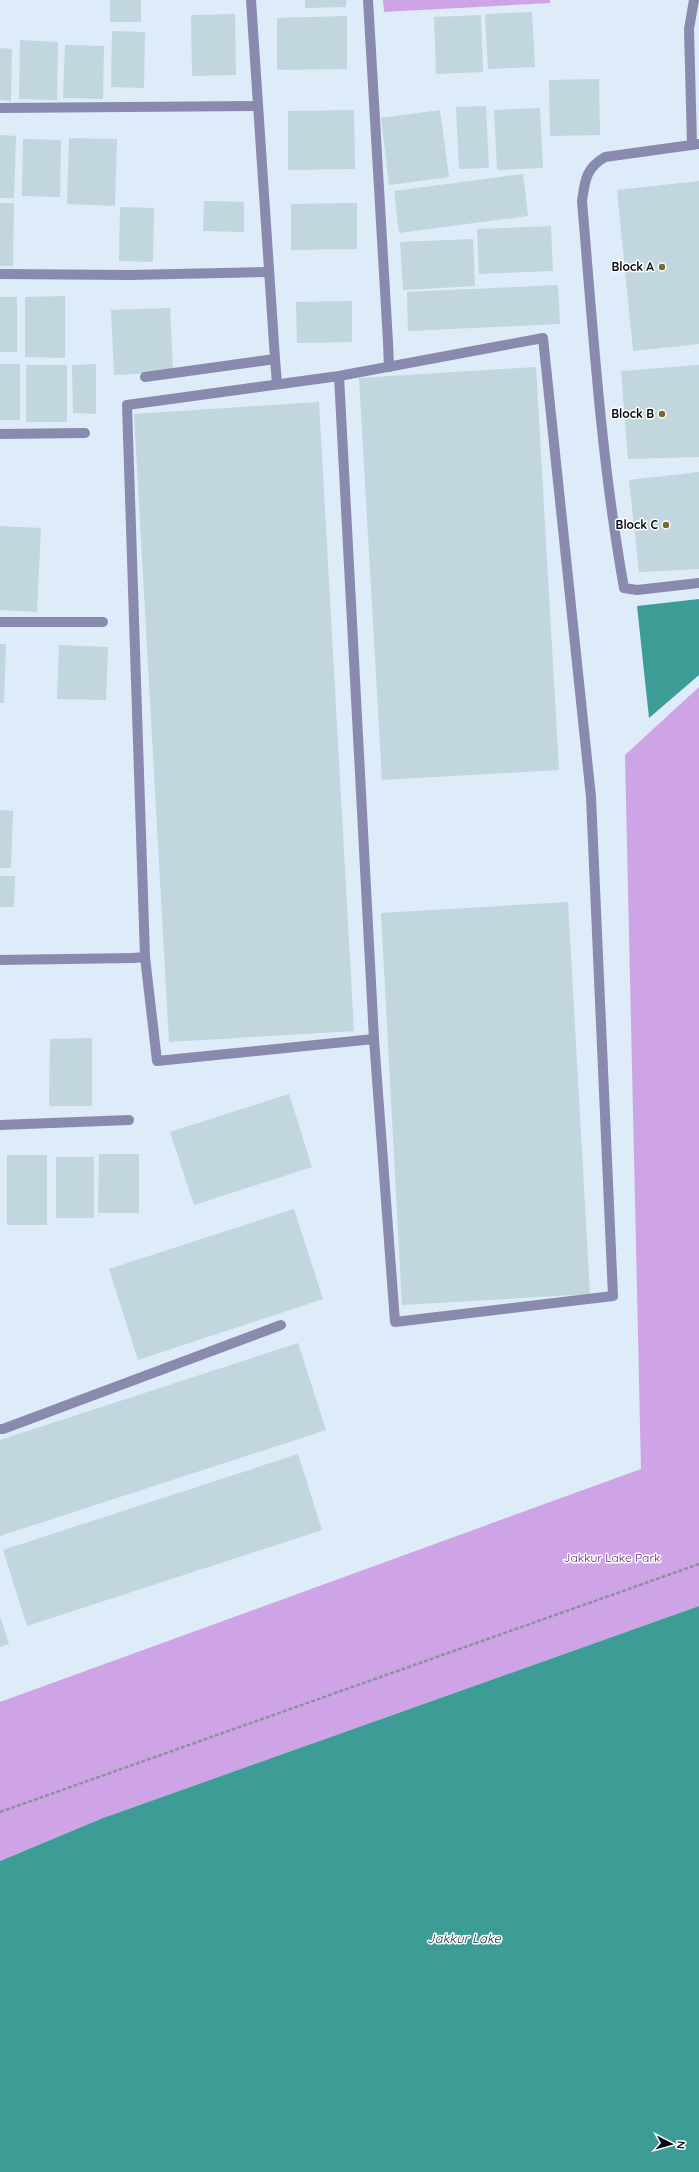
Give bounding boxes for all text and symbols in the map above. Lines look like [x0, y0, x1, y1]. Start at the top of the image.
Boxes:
place label: Block A [611, 259, 654, 274]
marker: Block A [657, 262, 667, 272]
place label: Block B [611, 406, 654, 421]
marker: Block B [657, 409, 667, 419]
place label: Block C [616, 517, 658, 532]
marker: Block C [661, 520, 671, 530]
park label: Jakkur Lake Park [564, 1550, 660, 1565]
water label: Jakkur Lake [427, 1930, 502, 1946]
north arrow [651, 2124, 691, 2164]
text: N [674, 2140, 688, 2150]

